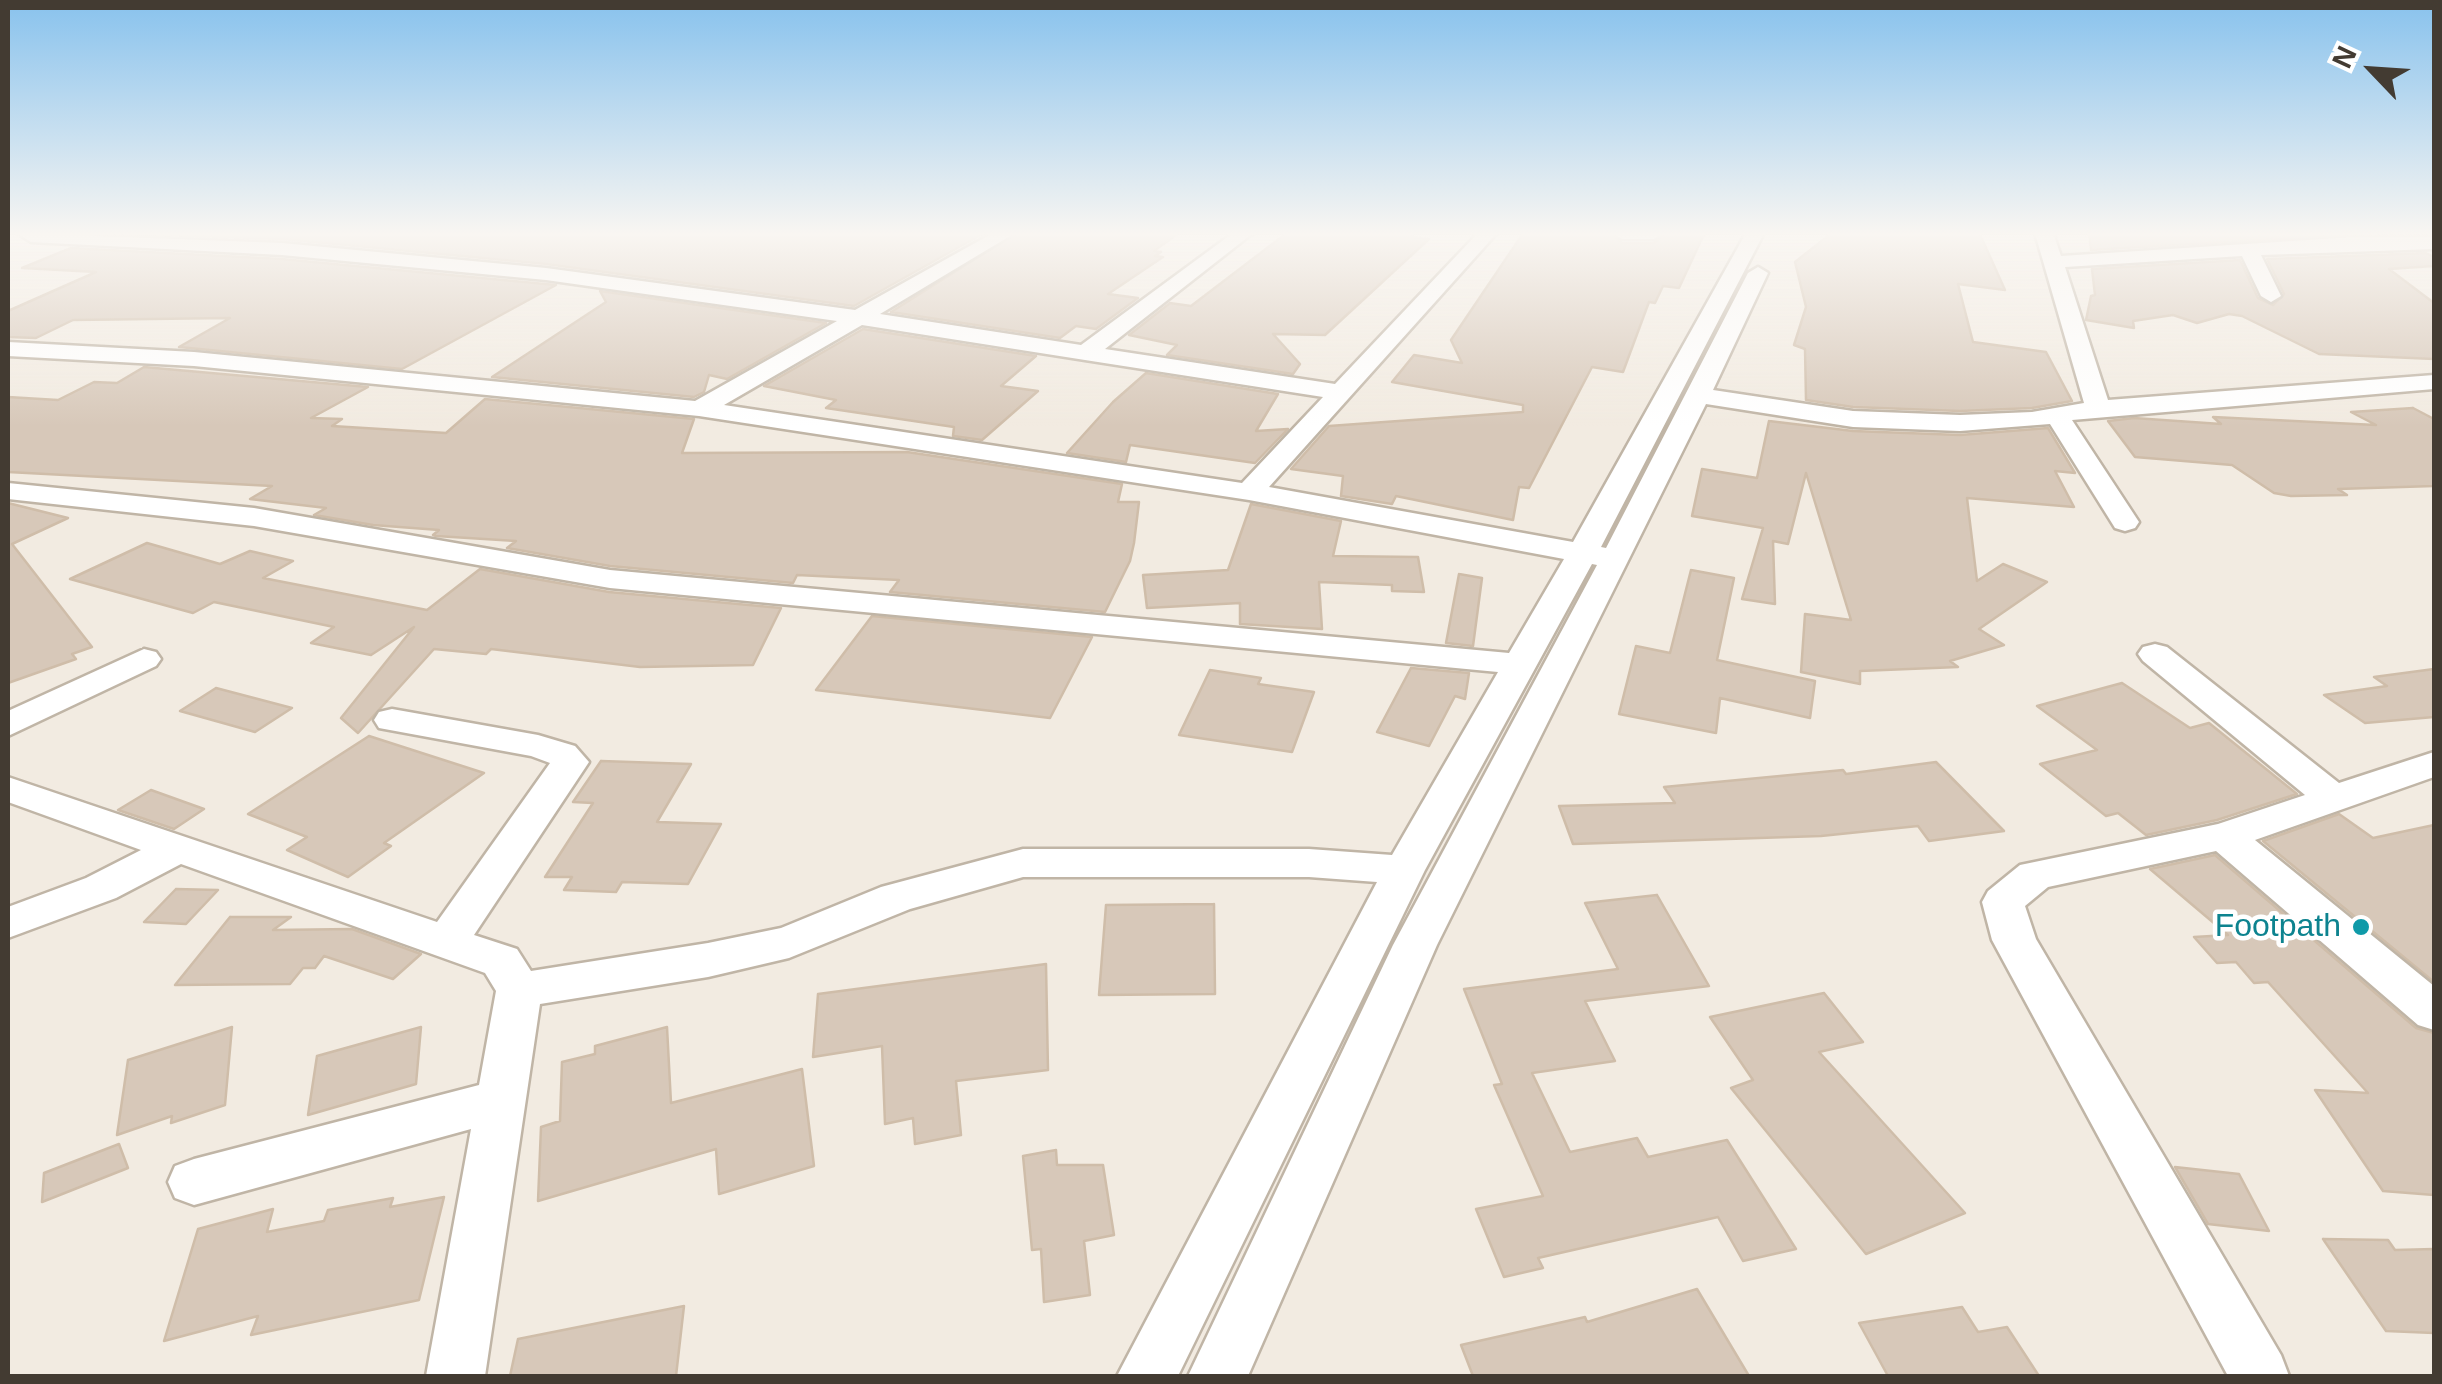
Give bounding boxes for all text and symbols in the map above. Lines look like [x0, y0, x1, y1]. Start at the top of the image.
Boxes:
north arrow [2322, 20, 2422, 120]
text: N [2326, 41, 2363, 73]
place label: Footpath [2215, 908, 2341, 946]
marker: Footpath [2350, 916, 2372, 938]

